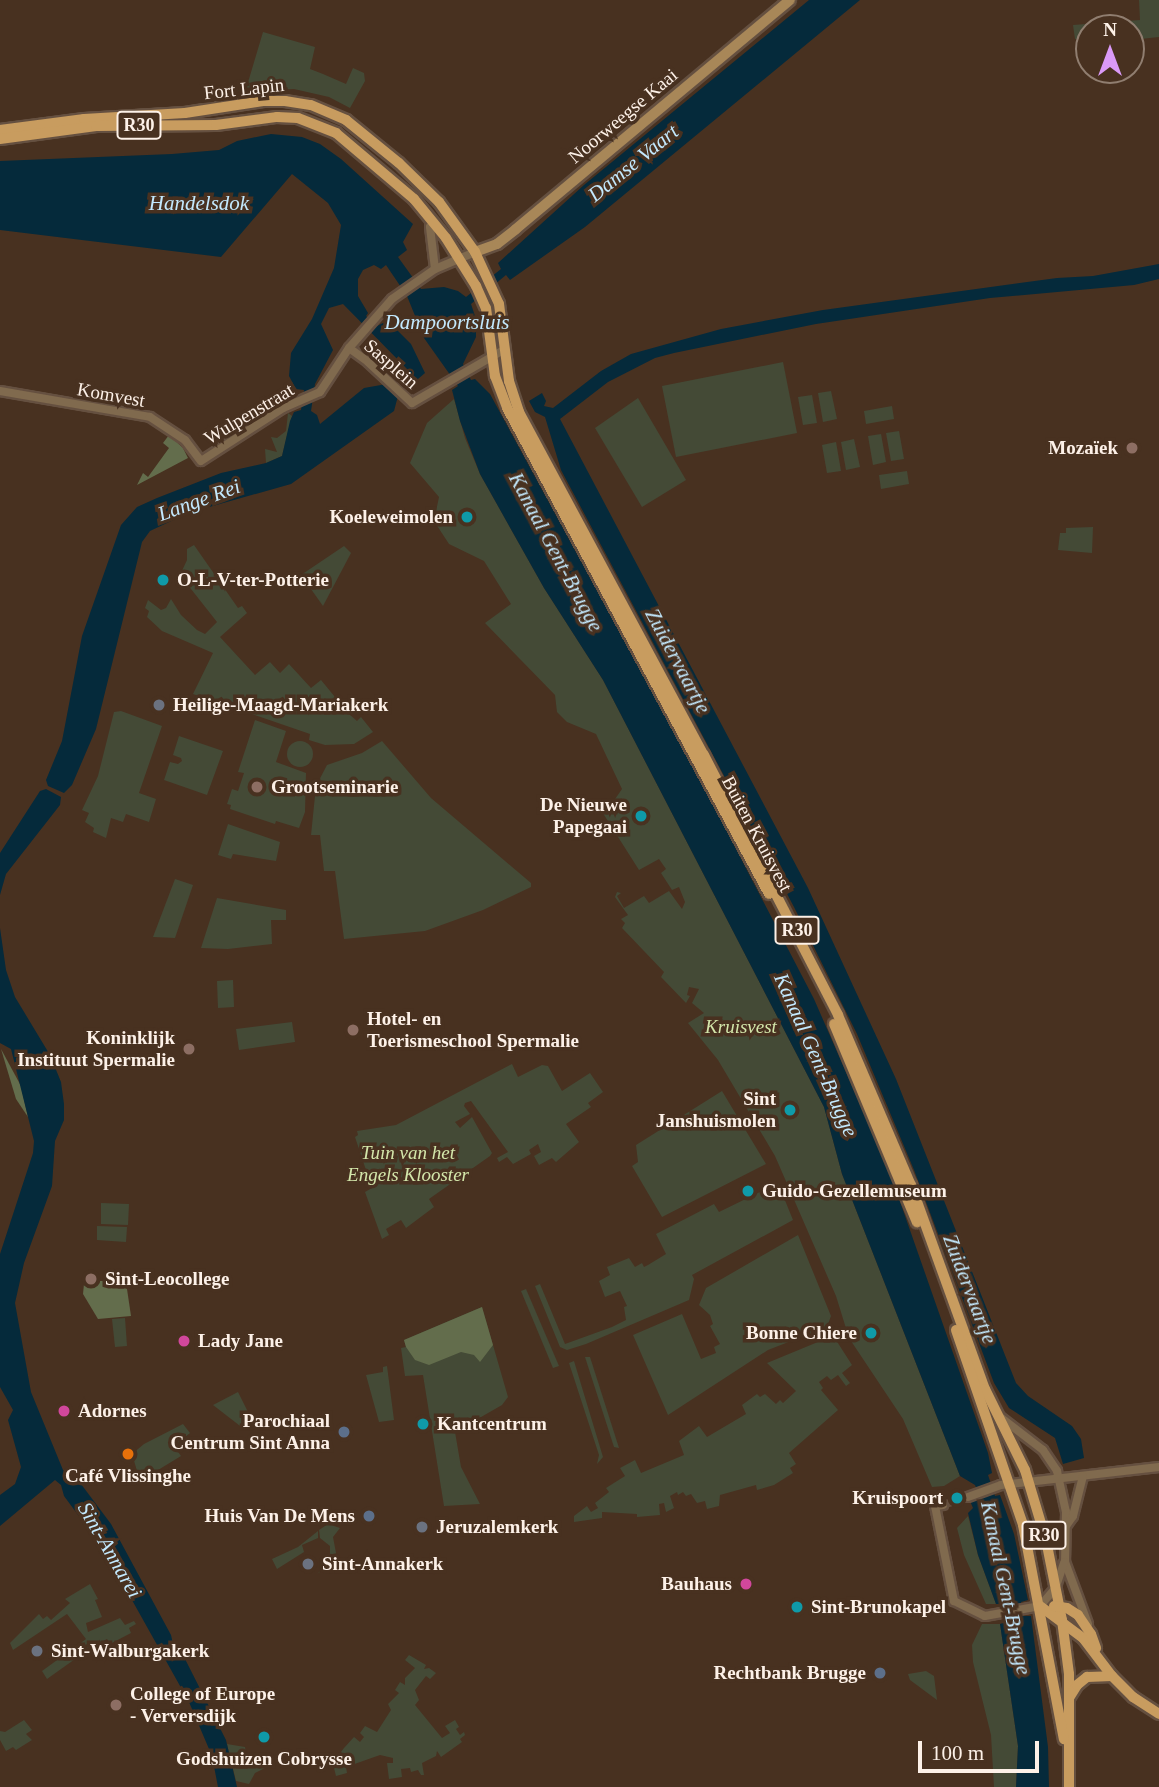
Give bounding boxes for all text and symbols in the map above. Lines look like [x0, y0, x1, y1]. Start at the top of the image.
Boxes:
north arrow [1075, 14, 1145, 84]
text: N [1103, 19, 1117, 40]
street label: Noorweegse Kaai [564, 64, 682, 168]
street label: Fort Lapin [203, 73, 285, 105]
road number: R30 [116, 110, 162, 140]
water label: Damse Vaart [583, 119, 683, 207]
water label: Handelsdok [149, 190, 249, 216]
water label: Dampoortsluis [385, 309, 509, 335]
street label: Sasplein [359, 334, 423, 394]
street label: Komvest [75, 378, 147, 412]
street label: Wulpenstraat [200, 378, 298, 450]
place label: Mozaïek [1048, 437, 1118, 459]
marker: Mozaïek [1124, 440, 1140, 456]
water label: Kanaal Gent-Brugge [503, 468, 609, 636]
water label: Lange Rei [154, 473, 244, 527]
place label: Koeleweimolen [330, 506, 453, 528]
marker: Koeleweimolen [459, 509, 475, 525]
place label: O-L-V-ter-Potterie [177, 569, 329, 591]
marker: O-L-V-ter-Potterie [155, 572, 171, 588]
water label: Zuidervaartje [640, 604, 716, 718]
place label: Heilige-Maagd-Mariakerk [173, 694, 388, 716]
marker: Heilige-Maagd-Mariakerk [151, 697, 167, 713]
street label: Buiten Kruisvest [717, 772, 797, 896]
place label: Grootseminarie [271, 776, 398, 798]
marker: Grootseminarie [249, 779, 265, 795]
place label: De Nieuwe Papegaai [540, 794, 627, 838]
marker: De Nieuwe Papegaai [633, 808, 649, 824]
road number: R30 [774, 916, 820, 945]
water label: Kanaal Gent-Brugge [769, 969, 863, 1141]
place label: Hotel- en Toerismeschool Spermalie [367, 1008, 579, 1052]
park label: Kruisvest [705, 1016, 777, 1038]
marker: Hotel- en Toerismeschool Spermalie [345, 1022, 361, 1038]
place label: Koninklijk Instituut Spermalie [17, 1027, 175, 1071]
marker: Koninklijk Instituut Spermalie [181, 1041, 197, 1057]
place label: Sint Janshuismolen [656, 1088, 776, 1132]
marker: Sint Janshuismolen [782, 1102, 798, 1118]
park label: Tuin van het Engels Klooster [347, 1142, 469, 1186]
place label: Guido-Gezellemuseum [762, 1180, 947, 1202]
marker: Guido-Gezellemuseum [740, 1183, 756, 1199]
water label: Zuidervaartje [938, 1231, 1002, 1347]
place label: Sint-Leocollege [105, 1268, 230, 1290]
marker: Sint-Leocollege [83, 1271, 99, 1287]
place label: Bonne Chiere [746, 1322, 857, 1344]
marker: Bonne Chiere [863, 1325, 879, 1341]
place label: Lady Jane [198, 1330, 283, 1352]
marker: Lady Jane [176, 1333, 192, 1349]
place label: Adornes [78, 1400, 147, 1422]
marker: Adornes [56, 1403, 72, 1419]
place label: Parochiaal Centrum Sint Anna [170, 1410, 330, 1454]
place label: Kantcentrum [437, 1413, 547, 1435]
marker: Kantcentrum [415, 1416, 431, 1432]
marker: Parochiaal Centrum Sint Anna [336, 1424, 352, 1440]
marker: Café Vlissinghe [120, 1446, 136, 1462]
place label: Café Vlissinghe [65, 1465, 191, 1487]
place label: Kruispoort [852, 1487, 943, 1509]
marker: Kruispoort [949, 1490, 965, 1506]
water label: Sint-Annarei [72, 1498, 148, 1602]
water label: Kanaal Gent-Brugge [975, 1499, 1037, 1677]
place label: Huis Van De Mens [204, 1505, 355, 1527]
marker: Huis Van De Mens [361, 1508, 377, 1524]
place label: Jeruzalemkerk [436, 1516, 558, 1538]
marker: Jeruzalemkerk [414, 1519, 430, 1535]
road number: R30 [1021, 1520, 1067, 1550]
place label: Sint-Annakerk [322, 1553, 443, 1575]
marker: Sint-Annakerk [300, 1556, 316, 1572]
place label: Bauhaus [661, 1573, 732, 1595]
marker: Bauhaus [738, 1576, 754, 1592]
place label: Sint-Brunokapel [811, 1596, 946, 1618]
marker: Sint-Brunokapel [789, 1599, 805, 1615]
place label: Sint-Walburgakerk [51, 1640, 209, 1662]
marker: Sint-Walburgakerk [29, 1643, 45, 1659]
place label: Rechtbank Brugge [713, 1662, 866, 1684]
marker: Rechtbank Brugge [872, 1665, 888, 1681]
place label: College of Europe - Verversdijk [130, 1683, 275, 1727]
marker: College of Europe - Verversdijk [108, 1697, 124, 1713]
scale bar [921, 1728, 1042, 1772]
marker: Godshuizen Cobrysse [256, 1729, 272, 1745]
text: 100 m [931, 1741, 984, 1765]
place label: Godshuizen Cobrysse [176, 1748, 352, 1770]

